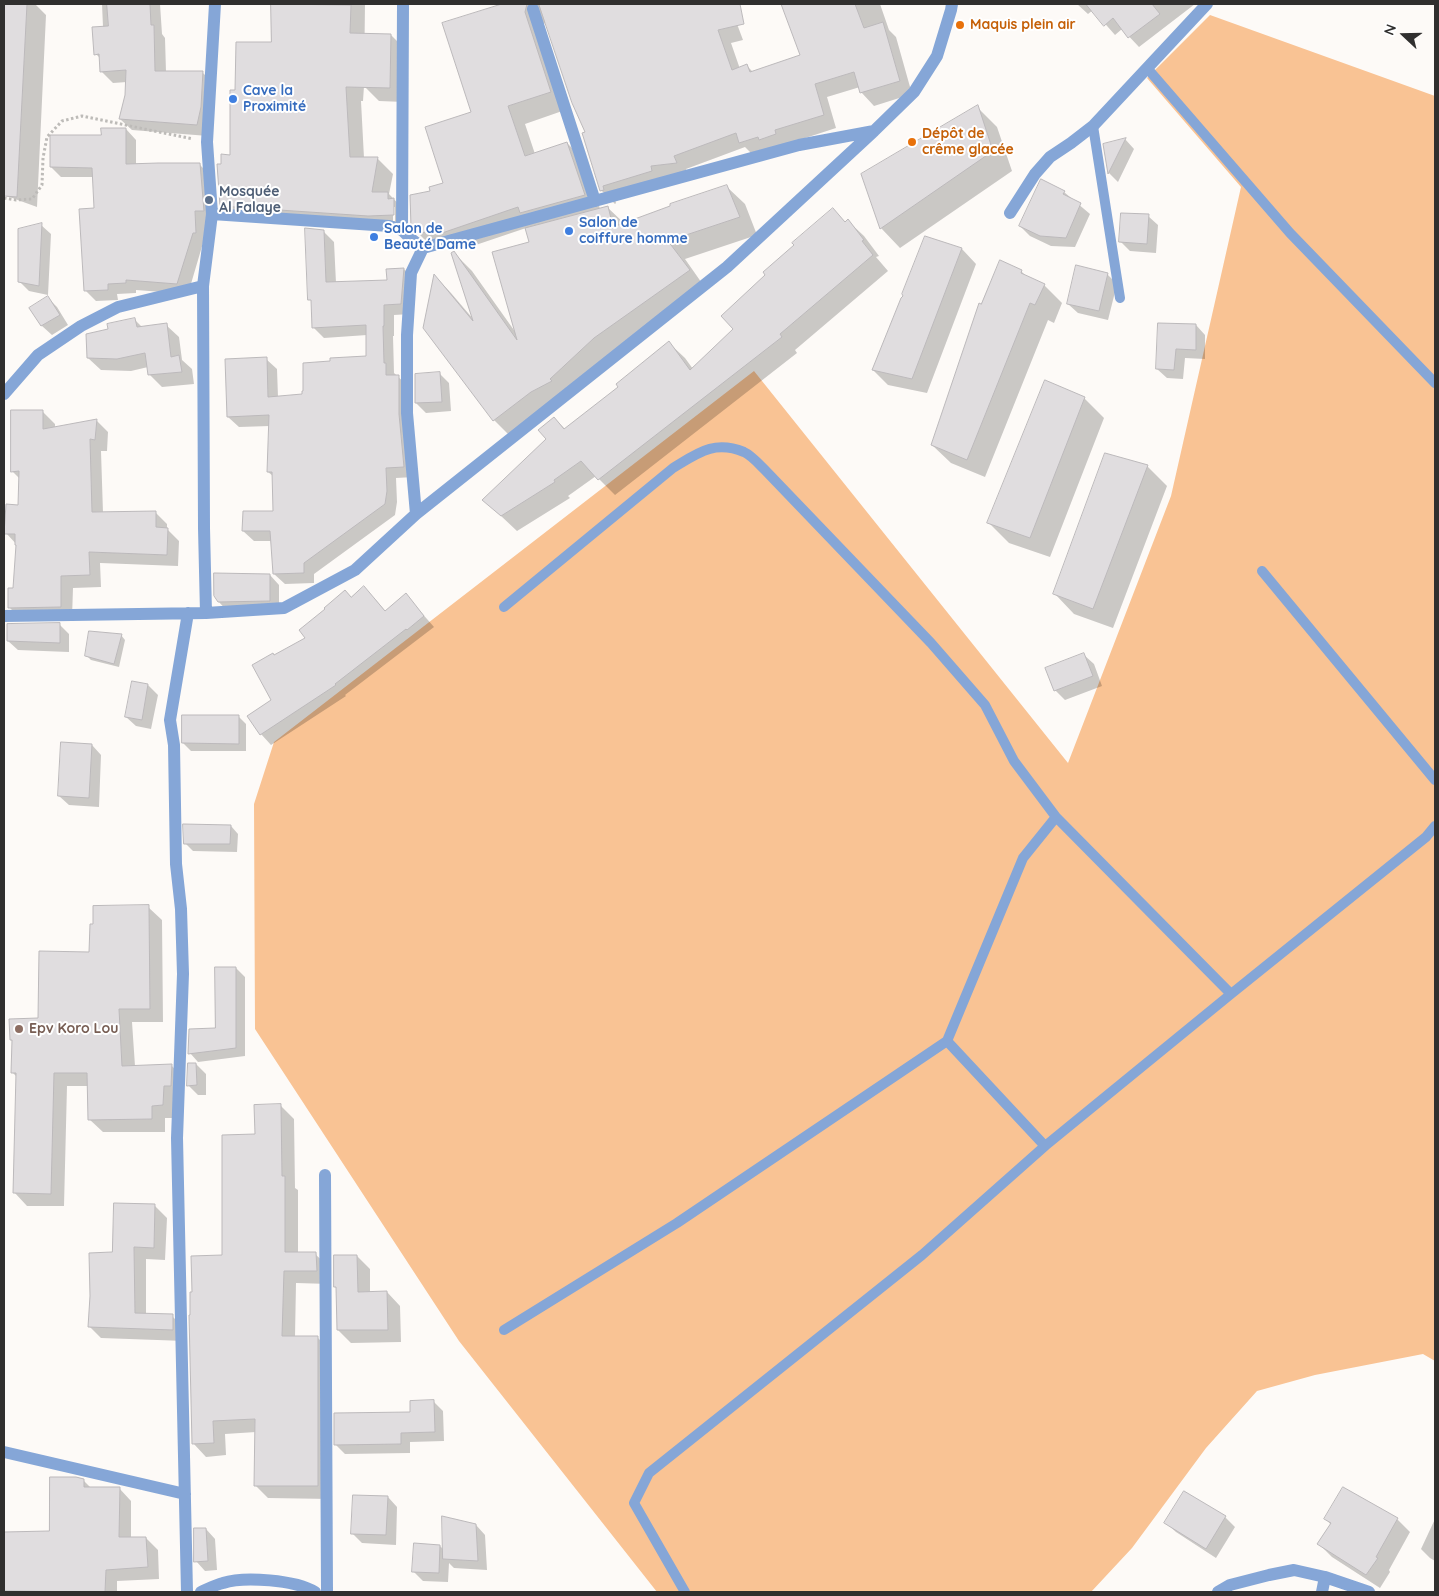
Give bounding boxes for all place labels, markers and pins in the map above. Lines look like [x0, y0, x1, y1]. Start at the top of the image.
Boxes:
place label: Maquis plein air [970, 17, 1076, 33]
marker: Maquis plein air [954, 19, 966, 31]
place label: Cave la Proximité [243, 83, 306, 115]
marker: Cave la Proximité [227, 93, 239, 105]
place label: Dépôt de crême glacée [922, 126, 1014, 158]
marker: Dépôt de crême glacée [906, 136, 918, 148]
place label: Mosquée Al Falaye [219, 184, 281, 216]
marker: Mosquée Al Falaye [203, 194, 215, 206]
place label: Salon de coiffure homme [579, 215, 688, 248]
place label: Salon de Beauté Dame [384, 221, 476, 253]
marker: Salon de coiffure homme [563, 225, 575, 237]
marker: Salon de Beauté Dame [368, 231, 380, 243]
place label: Epv Koro Lou [29, 1021, 118, 1037]
marker: Epv Koro Lou [13, 1023, 25, 1035]

